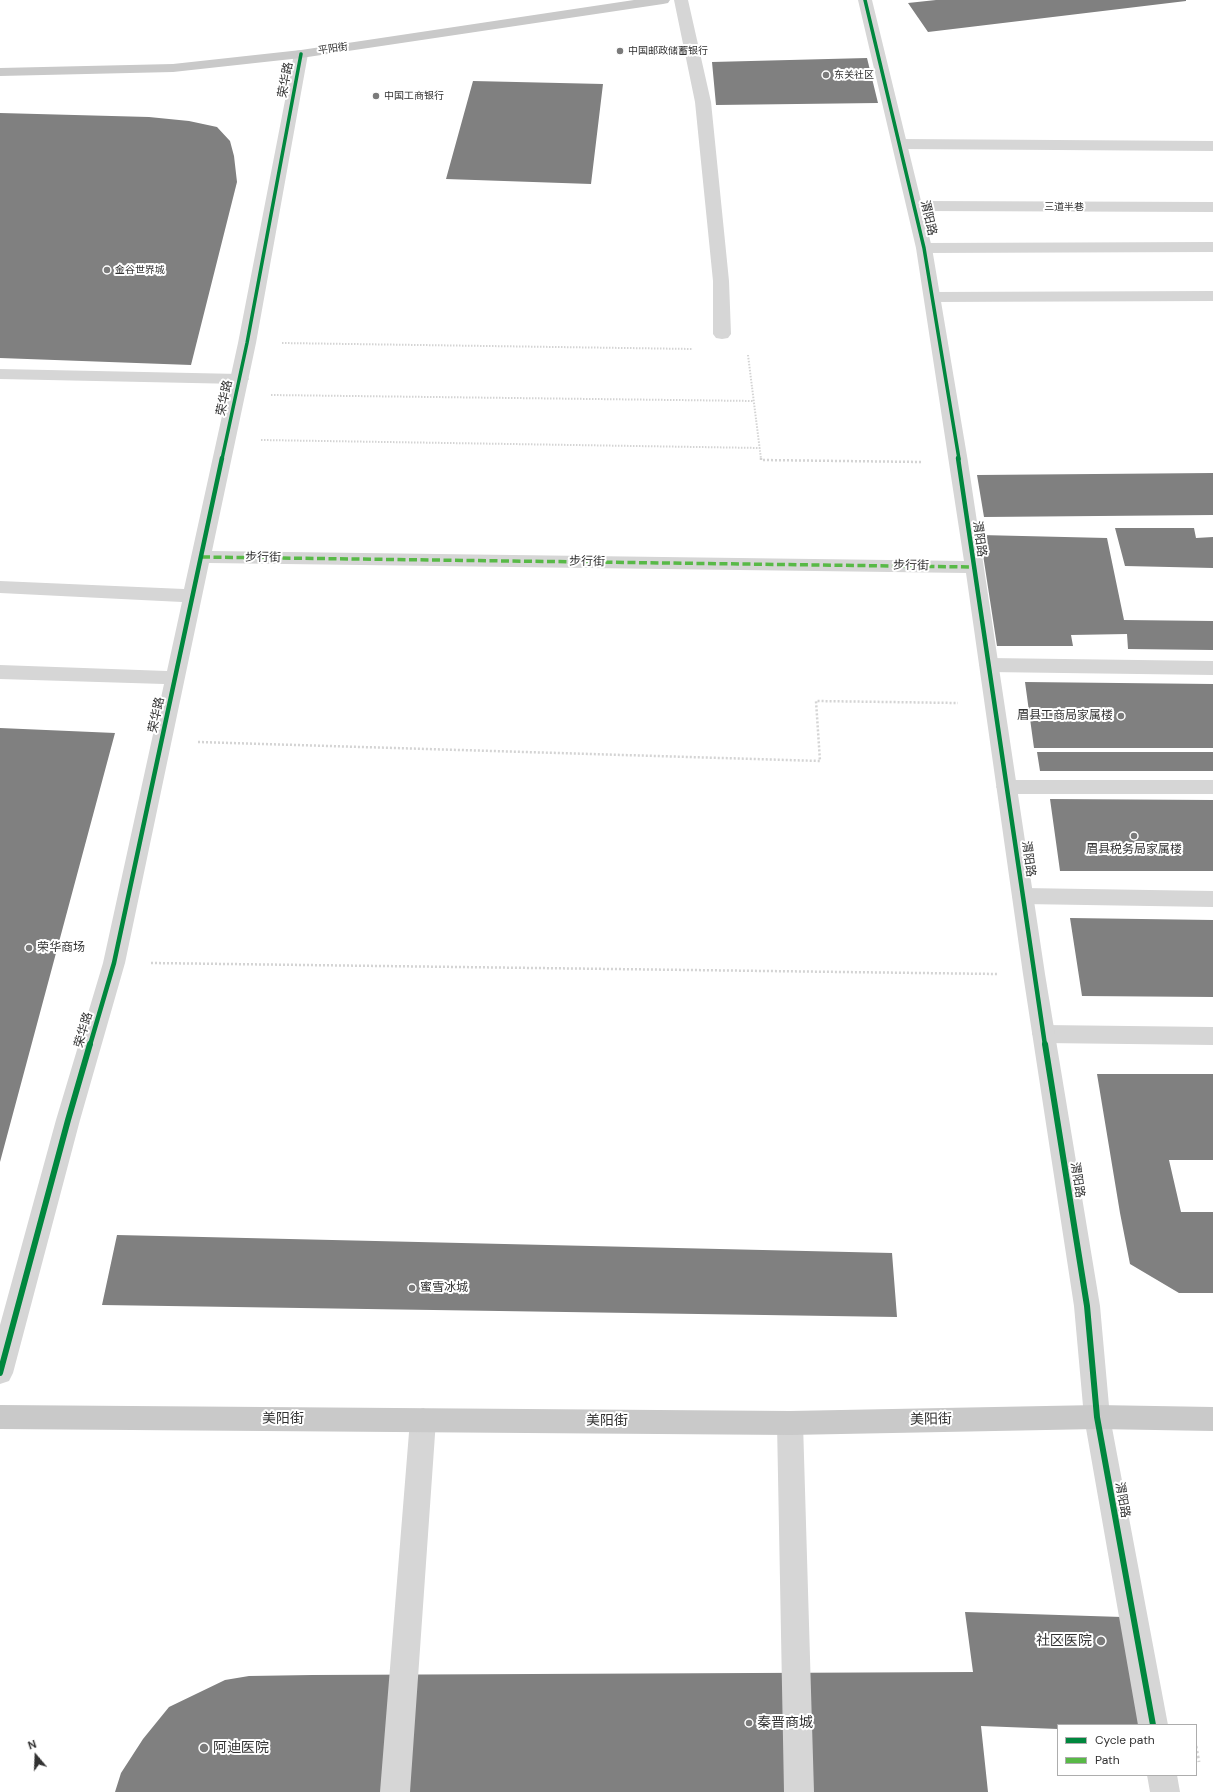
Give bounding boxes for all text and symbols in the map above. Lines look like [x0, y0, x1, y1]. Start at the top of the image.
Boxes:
street label: 平阳街 [317, 41, 349, 57]
place label: 中国邮政储蓄银行 [628, 45, 708, 57]
marker: 中国邮政储蓄银行 [615, 46, 625, 56]
street label: 荣华路 [276, 61, 296, 99]
place label: 东关社区 [834, 69, 874, 81]
marker: 东关社区 [821, 70, 831, 80]
place label: 中国工商银行 [384, 90, 444, 102]
marker: 中国工商银行 [371, 91, 381, 101]
street label: 渭阳路 [917, 199, 939, 237]
street label: 三道半巷 [1044, 201, 1084, 213]
place label: 金谷世界城 [115, 264, 165, 276]
marker: 金谷世界城 [102, 265, 112, 275]
street label: 荣华路 [214, 379, 236, 417]
street label: 渭阳路 [969, 520, 989, 558]
street label: 步行街 [245, 550, 281, 566]
street label: 步行街 [569, 554, 605, 570]
street label: 步行街 [893, 558, 929, 574]
street label: 荣华路 [146, 696, 168, 734]
place label: 眉县工商局家属楼 [1017, 709, 1113, 723]
marker: 眉县工商局家属楼 [1116, 711, 1126, 721]
marker: 眉县税务局家属楼 [1129, 831, 1139, 841]
street label: 渭阳路 [1018, 840, 1038, 878]
place label: 眉县税务局家属楼 [1086, 843, 1182, 857]
place label: 荣华商场 [37, 941, 85, 955]
marker: 荣华商场 [24, 943, 34, 953]
street label: 荣华路 [72, 1011, 96, 1049]
street label: 渭阳路 [1067, 1161, 1087, 1199]
place label: 蜜雪冰城 [420, 1281, 468, 1295]
marker: 蜜雪冰城 [407, 1283, 417, 1293]
street label: 美阳街 [262, 1411, 304, 1427]
street label: 美阳街 [910, 1411, 952, 1429]
street label: 美阳街 [586, 1413, 628, 1429]
street label: 渭阳路 [1112, 1481, 1132, 1519]
place label: 社区医院 [1036, 1633, 1092, 1649]
marker: 社区医院 [1095, 1635, 1107, 1647]
place label: 秦晋商城 [757, 1715, 813, 1731]
marker: 秦晋商城 [744, 1718, 754, 1728]
legend [1057, 1724, 1197, 1776]
text: Cycle path [1095, 1732, 1155, 1748]
north arrow [16, 1736, 56, 1776]
text: N [26, 1737, 38, 1753]
place label: 阿迪医院 [213, 1740, 269, 1756]
marker: 阿迪医院 [198, 1742, 210, 1754]
text: Path [1095, 1752, 1120, 1768]

